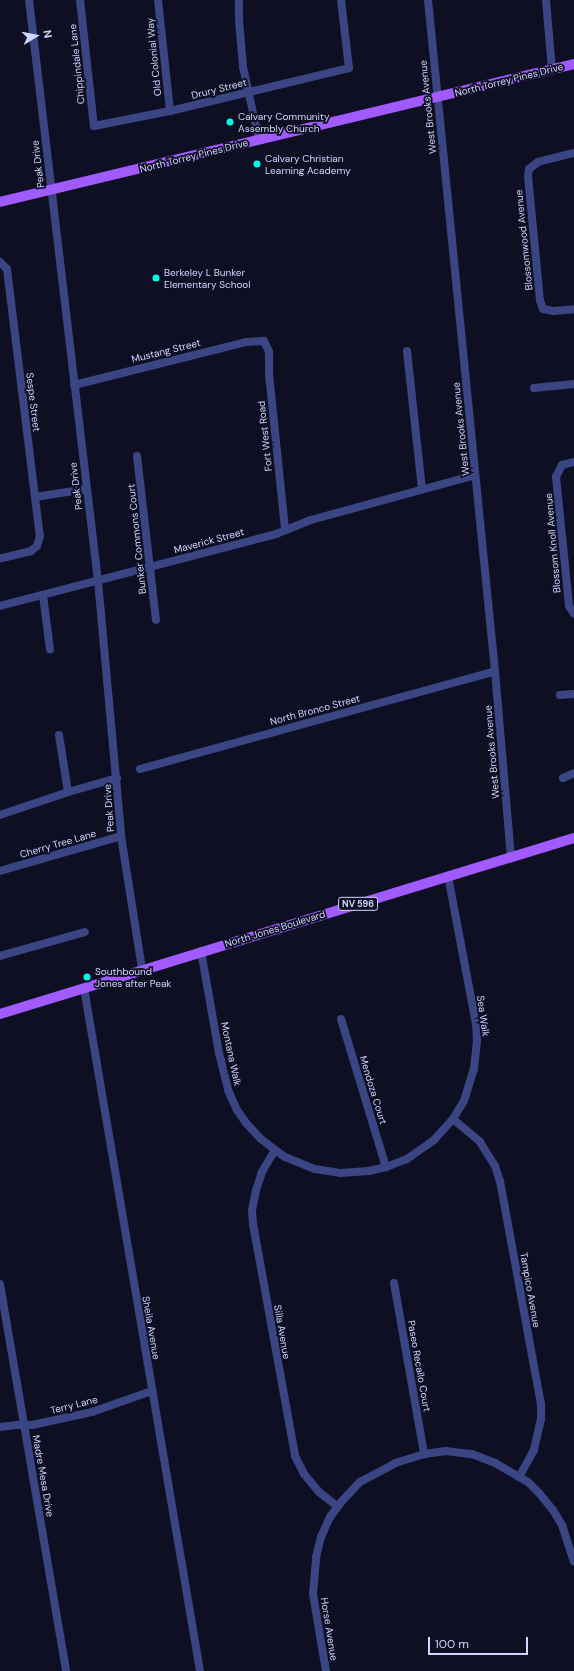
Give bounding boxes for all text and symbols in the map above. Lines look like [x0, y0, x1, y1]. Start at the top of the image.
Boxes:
north arrow [16, 16, 56, 56]
street label: Old Colonial Way [144, 17, 164, 97]
street label: Chippindale Lane [67, 23, 87, 105]
text: N [40, 29, 55, 39]
street label: West Brooks Avenue [417, 60, 439, 154]
street label: North Torrey Pines Drive [454, 61, 564, 99]
street label: Drury Street [190, 76, 248, 102]
place label: Calvary Community Assembly Church [238, 110, 329, 134]
marker: Calvary Community Assembly Church [225, 117, 235, 127]
street label: North Torrey Pines Drive [139, 137, 249, 175]
street label: Peak Drive [29, 139, 47, 189]
place label: Calvary Christian Learning Academy [265, 152, 351, 176]
marker: Calvary Christian Learning Academy [252, 159, 262, 169]
street label: Blossomwood Avenue [513, 189, 535, 291]
place label: Berkeley L Bunker Elementary School [164, 266, 251, 290]
marker: Berkeley L Bunker Elementary School [151, 273, 161, 283]
street label: Mustang Street [130, 337, 202, 365]
street label: Sespe Street [23, 372, 43, 432]
street label: West Brooks Avenue [450, 382, 472, 476]
street label: Fort West Road [255, 400, 275, 472]
street label: Peak Drive [67, 461, 85, 511]
street label: Bunker Commons Court [125, 483, 149, 595]
street label: Blossom Knoll Avenue [543, 492, 563, 594]
street label: Maverick Street [173, 526, 245, 556]
street label: North Bronco Street [269, 692, 361, 728]
street label: West Brooks Avenue [482, 705, 502, 799]
street label: Peak Drive [101, 784, 117, 832]
street label: Cherry Tree Lane [18, 827, 98, 861]
road number: NV 596 [338, 897, 378, 911]
street label: North Jones Boulevard [223, 908, 327, 950]
place label: Southbound Jones after Peak [95, 965, 171, 988]
marker: Southbound Jones after Peak [82, 972, 92, 982]
street label: Sea Walk [474, 995, 492, 1037]
street label: Montana Walk [218, 1021, 244, 1087]
street label: Mendoza Court [357, 1054, 389, 1126]
street label: Tampico Avenue [517, 1251, 543, 1329]
street label: Sheila Avenue [140, 1295, 162, 1361]
street label: Silla Avenue [271, 1304, 293, 1360]
street label: Paseo Recallo Court [405, 1320, 433, 1412]
street label: Terry Lane [49, 1393, 99, 1417]
street label: Madre Mesa Drive [30, 1434, 56, 1518]
street label: Horse Avenue [318, 1597, 340, 1661]
scale bar [430, 1629, 530, 1655]
text: 100 m [435, 1636, 469, 1652]

